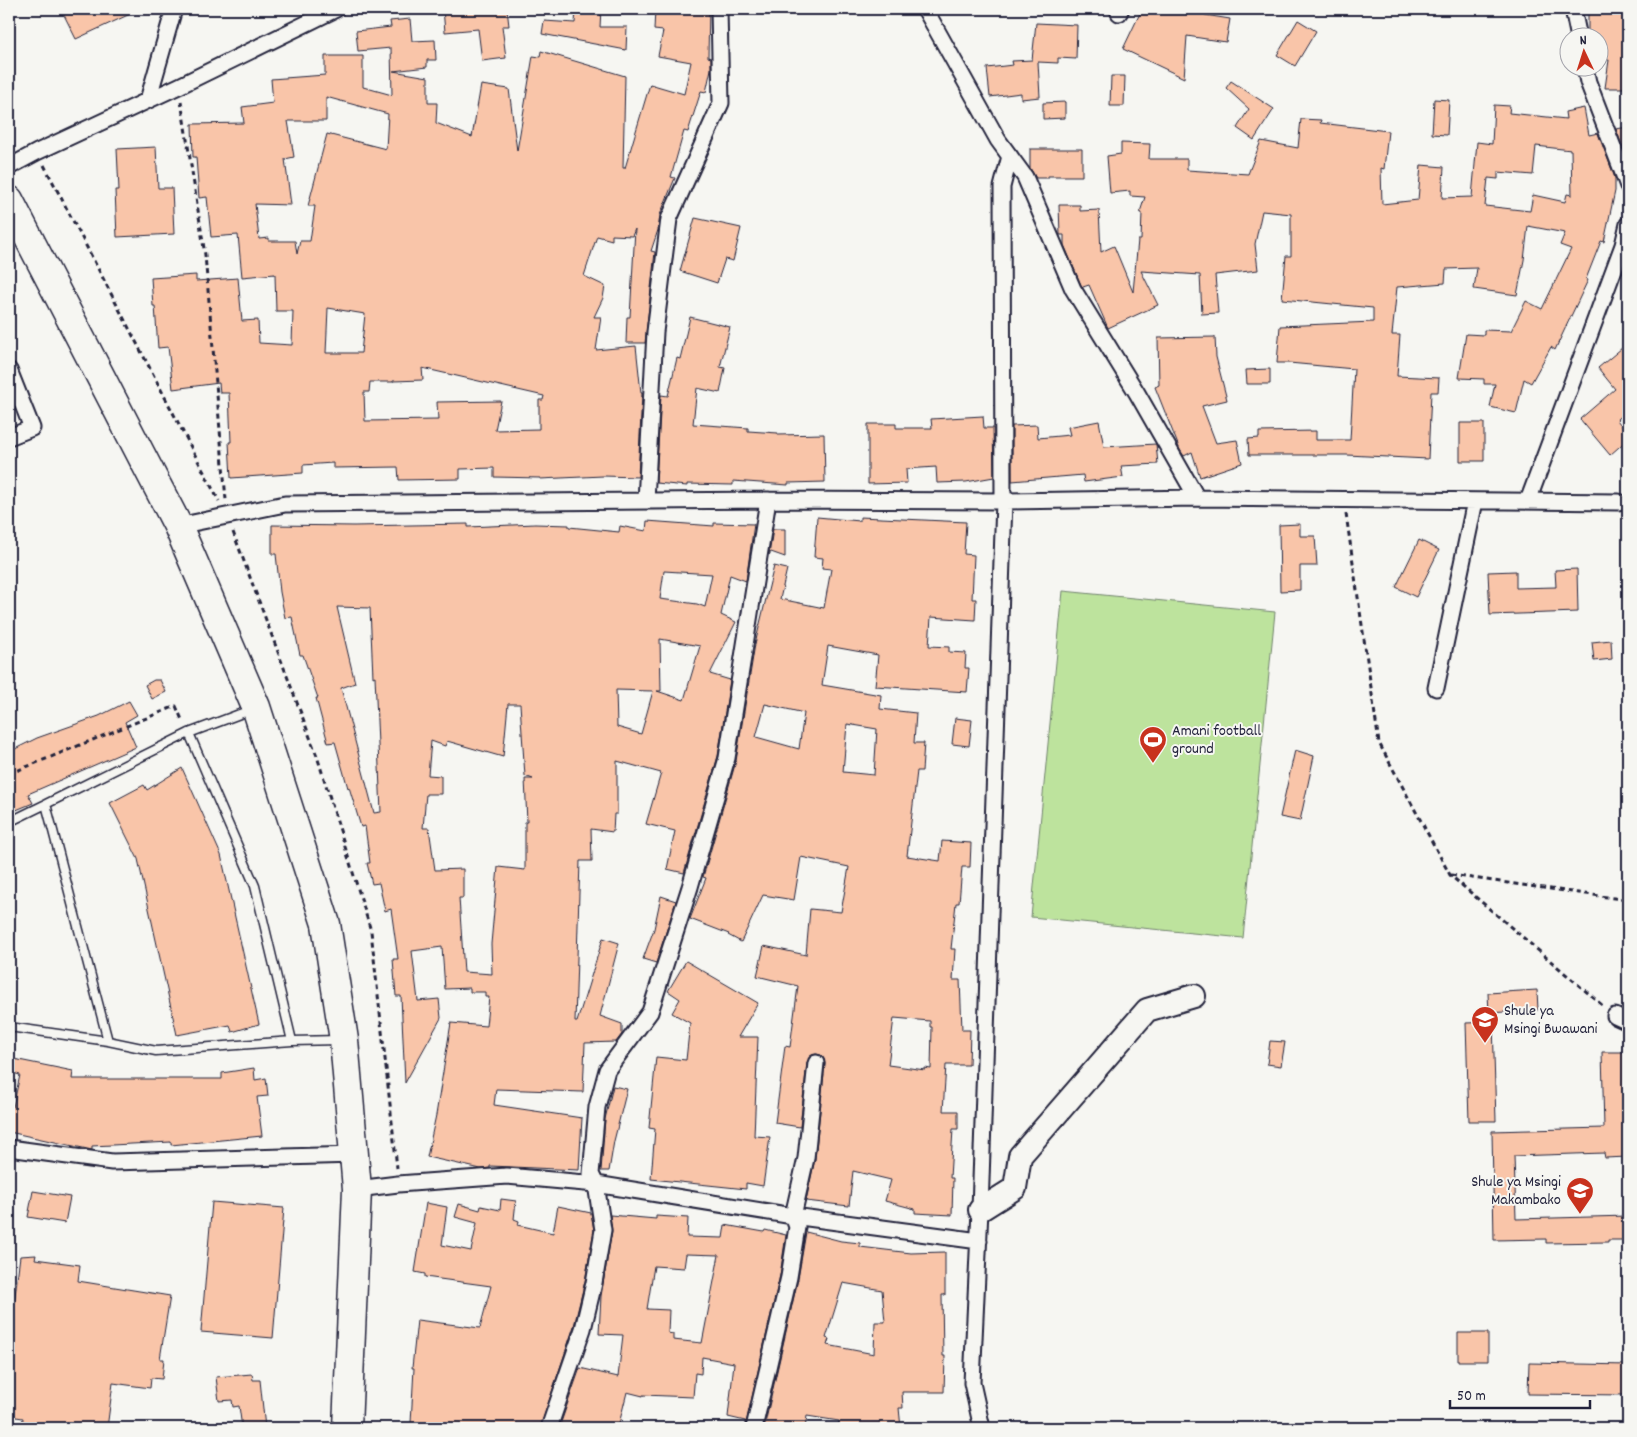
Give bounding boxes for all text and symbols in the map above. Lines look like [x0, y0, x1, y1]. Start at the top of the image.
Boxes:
north arrow [1560, 28, 1610, 78]
text: N [1579, 31, 1587, 51]
place label: Amani football ground [1172, 720, 1261, 761]
sports icon: Amani football ground [1138, 725, 1168, 764]
place label: Shule ya Msingi Bwawani [1504, 1000, 1598, 1041]
school or university icon: Shule ya Msingi Bwawani [1470, 1005, 1500, 1044]
place label: Shule ya Msingi Makambako [1471, 1171, 1561, 1212]
school or university icon: Shule ya Msingi Makambako [1565, 1176, 1595, 1215]
scale bar [1450, 1377, 1590, 1409]
text: 50 m [1457, 1386, 1486, 1408]

